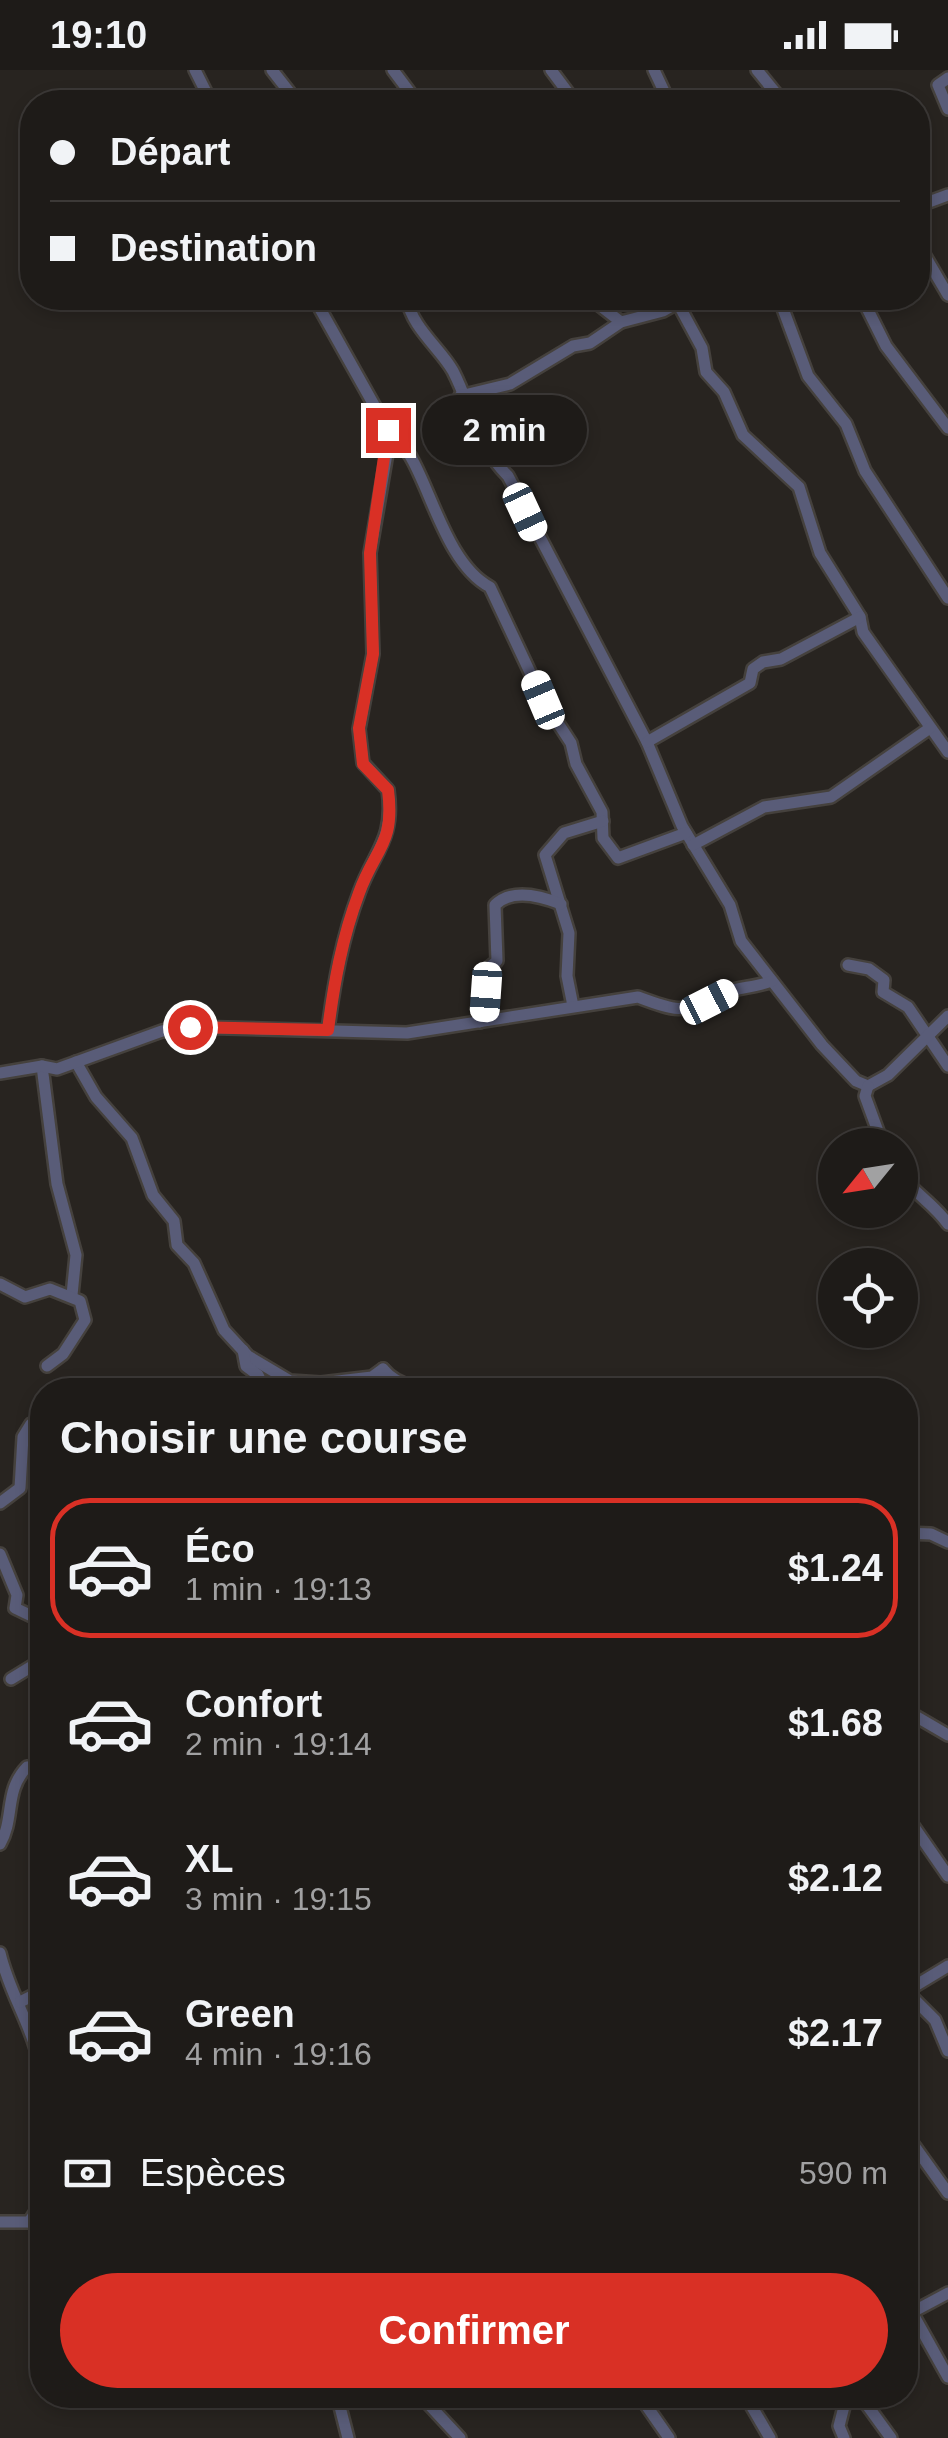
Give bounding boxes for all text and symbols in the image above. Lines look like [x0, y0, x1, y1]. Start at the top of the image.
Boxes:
text: 19:10 [50, 14, 147, 56]
text: Départ [110, 131, 230, 173]
text: Destination [110, 227, 317, 269]
callout: 2 min [423, 395, 588, 465]
route end [366, 408, 411, 453]
text: 2 min [463, 412, 546, 448]
car [499, 478, 551, 546]
car [517, 667, 569, 733]
car [469, 961, 503, 1023]
car [675, 975, 743, 1029]
route start [168, 1005, 213, 1050]
north arrow [818, 1128, 918, 1228]
map controls [818, 1128, 918, 1348]
button: locate [818, 1248, 918, 1348]
text: Choisir une course [60, 1412, 468, 1463]
icon: car [65, 1523, 155, 1613]
text: Éco [185, 1528, 255, 1570]
text: $1.24 [788, 1547, 883, 1589]
text: 1 min · 19:13 [185, 1571, 372, 1607]
icon: car [65, 1678, 155, 1768]
text: Confort [185, 1683, 322, 1725]
text: $1.68 [788, 1702, 883, 1744]
text: 2 min · 19:14 [185, 1726, 372, 1762]
icon: car [65, 1833, 155, 1923]
text: XL [185, 1838, 234, 1880]
text: $2.12 [788, 1857, 883, 1899]
text: 3 min · 19:15 [185, 1881, 372, 1917]
icon: car [65, 1988, 155, 2078]
text: Green [185, 1993, 295, 2035]
text: $2.17 [788, 2012, 883, 2054]
text: 4 min · 19:16 [185, 2036, 372, 2072]
icon: cash [60, 2146, 115, 2201]
text: Espèces [140, 2152, 286, 2194]
text: 590 m [799, 2155, 888, 2191]
button: Confirmer [60, 2273, 888, 2388]

